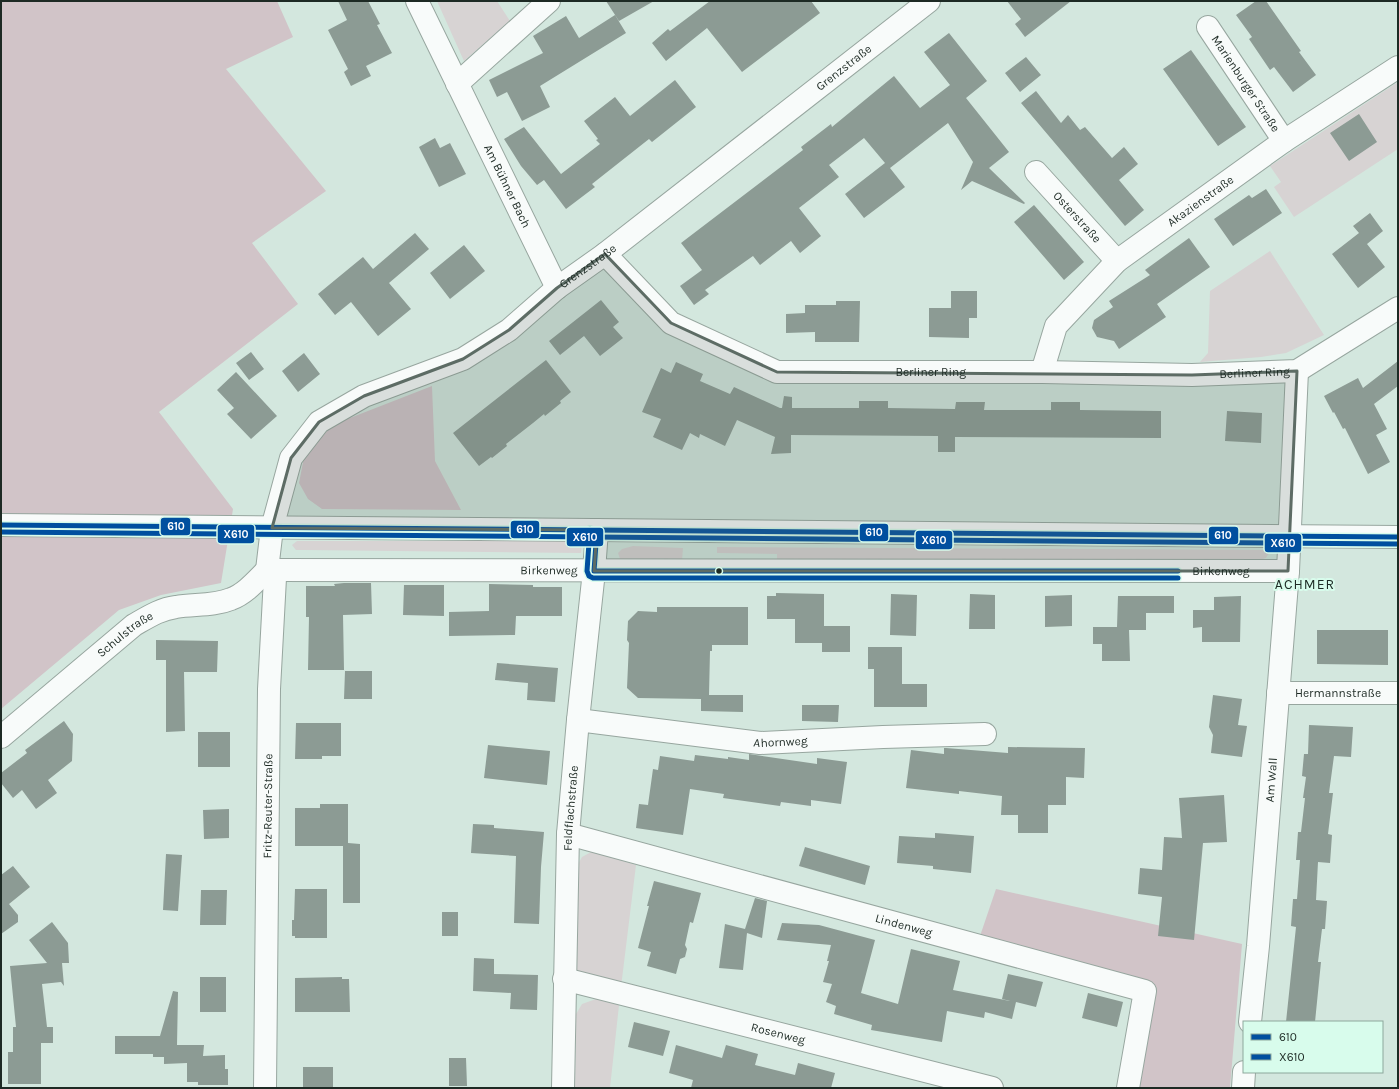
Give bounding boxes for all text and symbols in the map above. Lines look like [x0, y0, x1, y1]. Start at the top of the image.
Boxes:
street label: Marienburger Straße [1209, 33, 1283, 135]
street label: Grenzstraße [813, 42, 874, 94]
street label: Am Bühner Bach [481, 142, 534, 230]
street label: Akazienstraße [1165, 172, 1236, 230]
street label: Osterstraße [1050, 189, 1104, 246]
street label: Grenzstraße [557, 241, 619, 291]
street label: Berliner Ring [1219, 364, 1290, 381]
street label: Berliner Ring [895, 365, 966, 379]
line badge: 610 [160, 517, 191, 536]
text: 610 [167, 520, 185, 533]
line badge: 610 [510, 520, 540, 539]
text: 610 [516, 523, 534, 536]
line badge: 610 [859, 523, 889, 542]
line badge: X610 [217, 524, 255, 544]
text: 610 [865, 526, 883, 539]
line badge: 610 [1208, 526, 1239, 545]
line badge: X610 [566, 527, 604, 547]
text: X610 [223, 528, 249, 541]
text: 610 [1214, 529, 1232, 542]
line badge: X610 [915, 530, 953, 550]
text: X610 [572, 531, 598, 544]
line badge: X610 [1264, 533, 1302, 553]
text: X610 [921, 534, 947, 547]
text: X610 [1270, 537, 1296, 550]
street label: Birkenweg [520, 563, 578, 577]
street label: Birkenweg [1192, 564, 1250, 578]
unlabelled marker [714, 566, 724, 576]
district label: ACHMER [1275, 576, 1335, 593]
street label: Schulstraße [94, 609, 155, 660]
street label: Hermannstraße [1295, 686, 1381, 700]
street label: Ahornweg [753, 734, 808, 750]
street label: Fritz-Reuter-Straße [260, 753, 275, 859]
street label: Am Wall [1263, 757, 1280, 803]
street label: Feldflachstraße [561, 765, 581, 851]
street label: Lindenweg [874, 911, 934, 940]
street label: Rosenweg [750, 1020, 807, 1047]
legend [1243, 1021, 1383, 1073]
text: 610 [1279, 1030, 1297, 1044]
text: X610 [1279, 1050, 1305, 1064]

